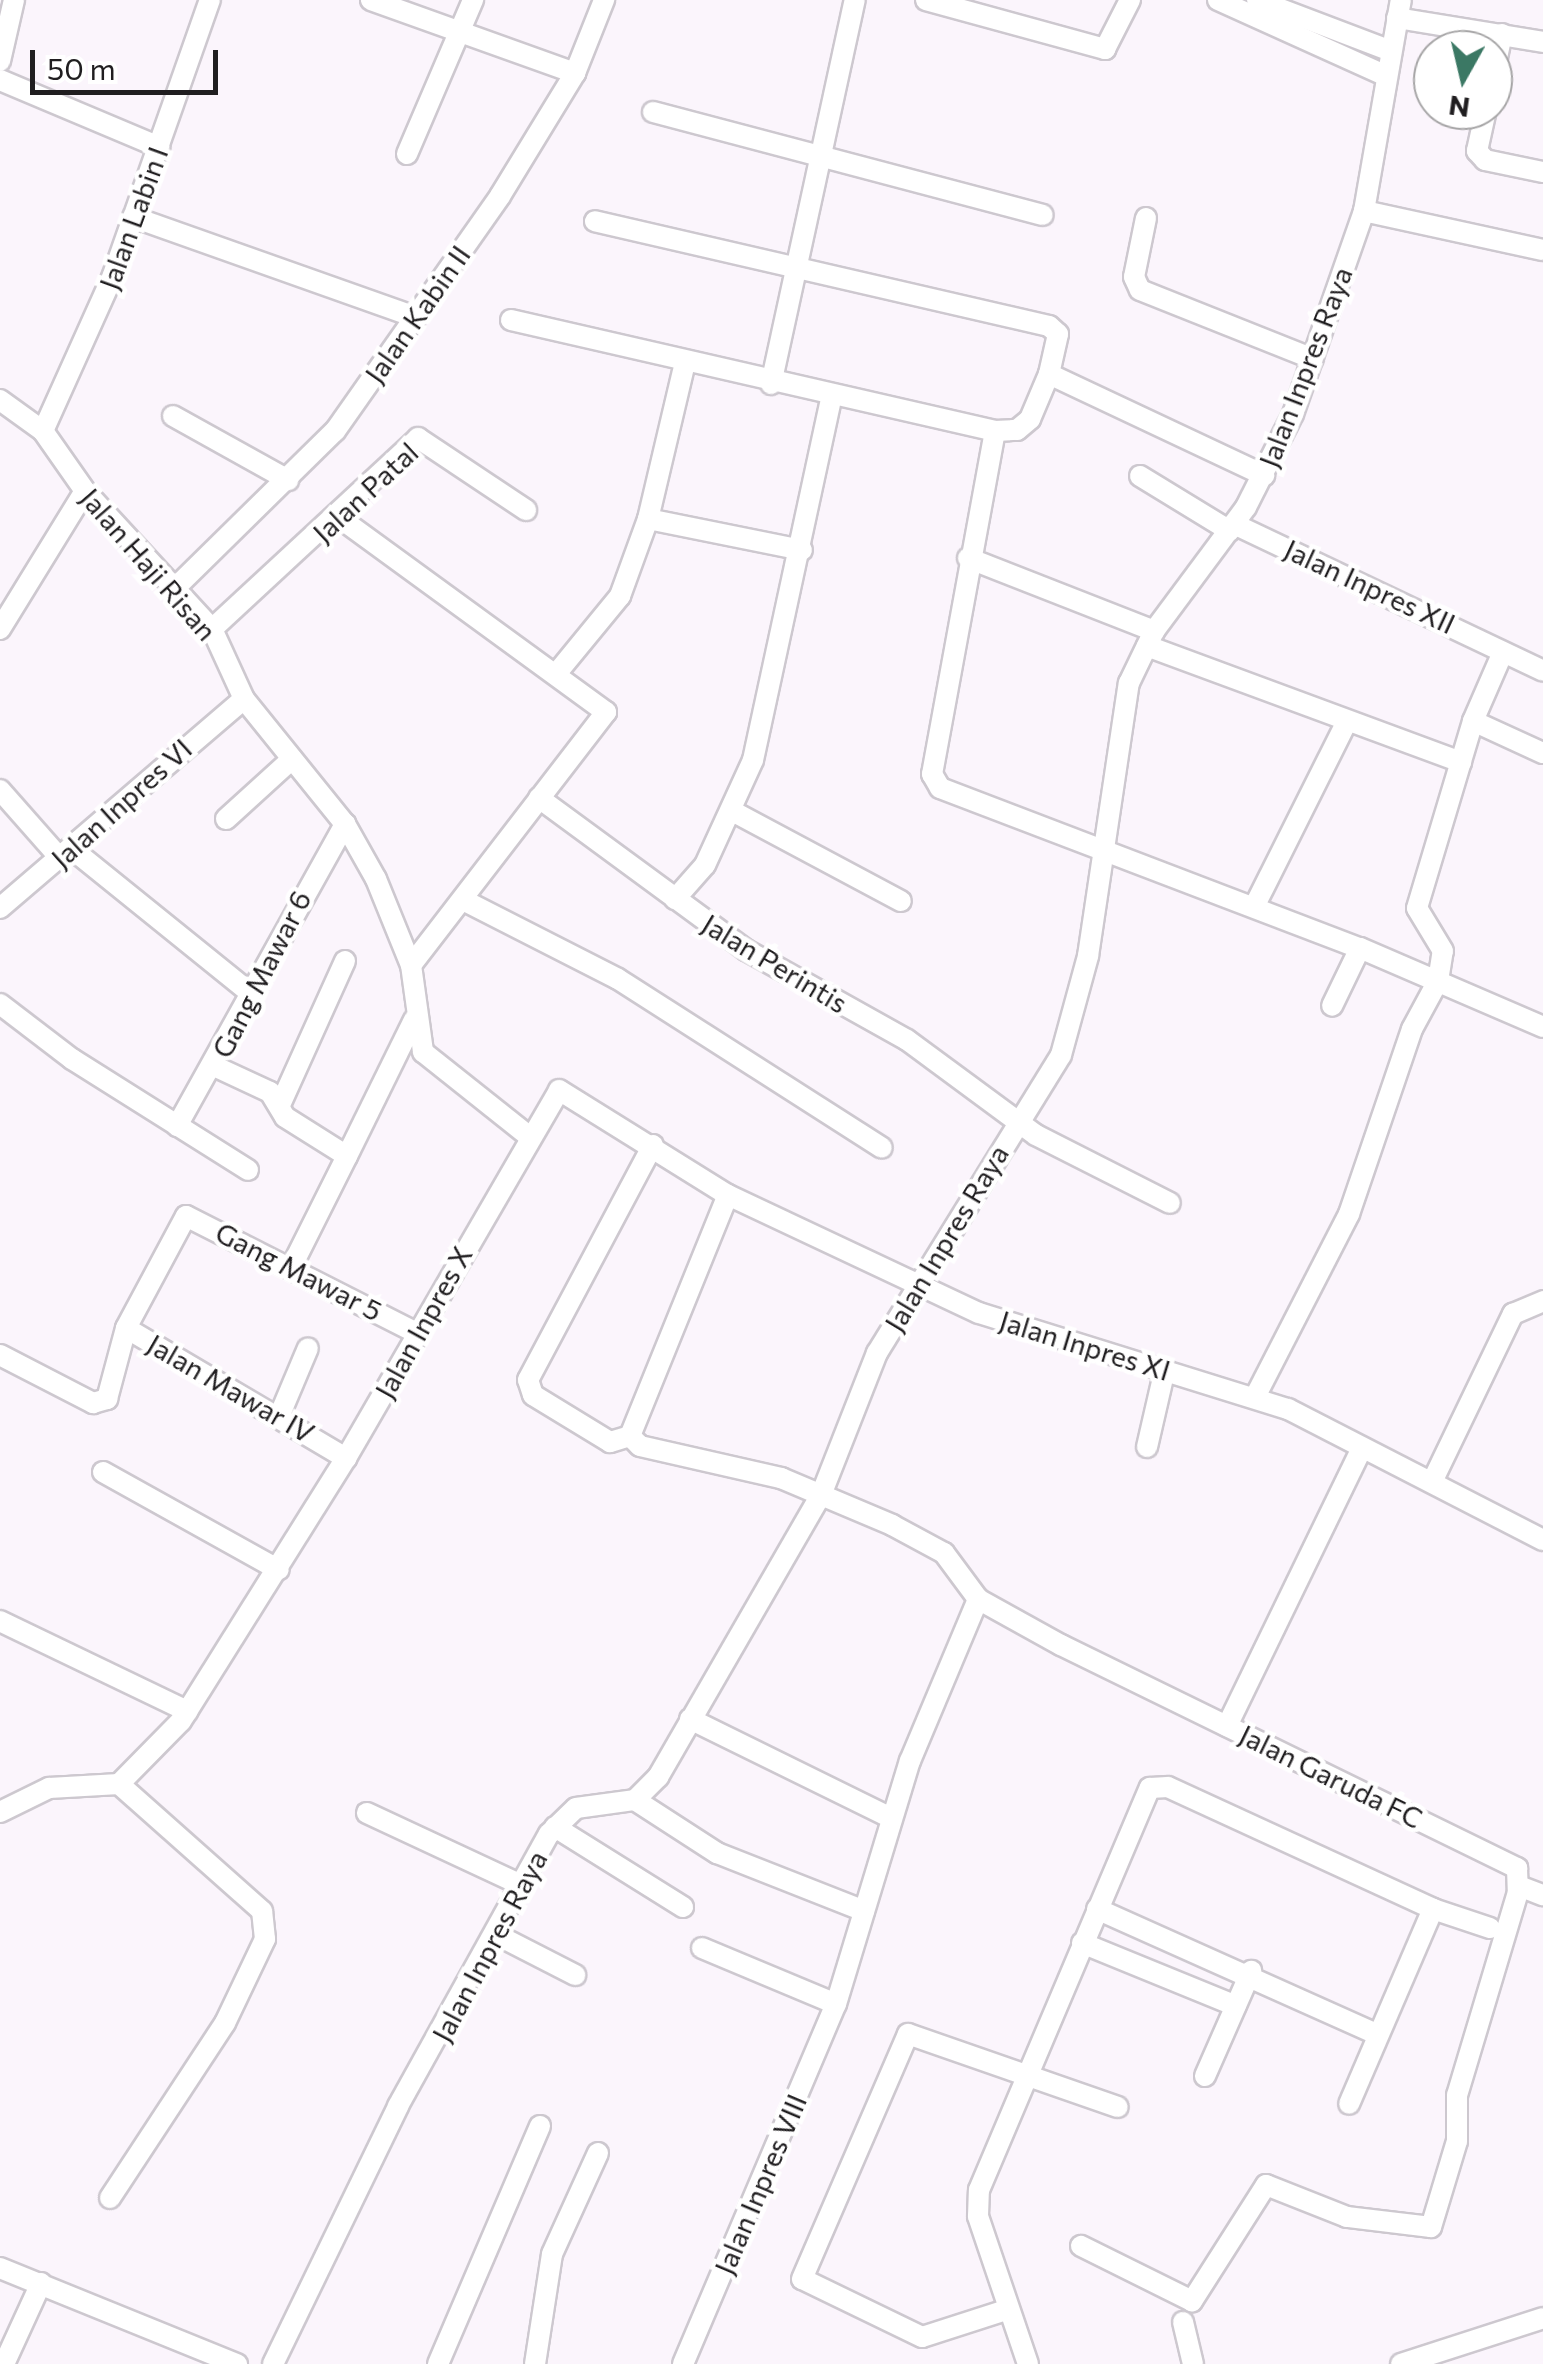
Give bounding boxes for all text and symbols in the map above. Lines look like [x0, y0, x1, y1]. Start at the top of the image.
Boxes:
scale bar [35, 30, 222, 92]
north arrow [1413, 30, 1513, 130]
text: 50 m [47, 49, 116, 86]
text: N [1446, 89, 1472, 126]
street label: Jalan Labin I [92, 142, 174, 294]
street label: Jalan Kabin II [357, 239, 477, 389]
street label: Jalan Inpres Raya [1251, 262, 1359, 472]
street label: Jalan Patal [305, 435, 425, 549]
street label: Jalan Haji Risan [74, 481, 224, 647]
street label: Jalan Inpres XII [1279, 532, 1461, 640]
street label: Jalan Inpres VI [44, 731, 198, 875]
street label: Gang Mawar 6 [205, 885, 317, 1063]
street label: Jalan Perintis [696, 906, 854, 1020]
street label: Jalan Inpres Raya [877, 1139, 1015, 1337]
street label: Gang Mawar 5 [210, 1215, 388, 1327]
street label: Jalan Inpres X [367, 1240, 479, 1404]
street label: Jalan Inpres XI [996, 1303, 1174, 1387]
street label: Jalan Mawar IV [142, 1327, 320, 1449]
street label: Jalan Garuda FC [1234, 1717, 1428, 1835]
street label: Jalan Inpres Raya [424, 1845, 554, 2047]
street label: Jalan Inpres VIII [707, 2089, 813, 2279]

